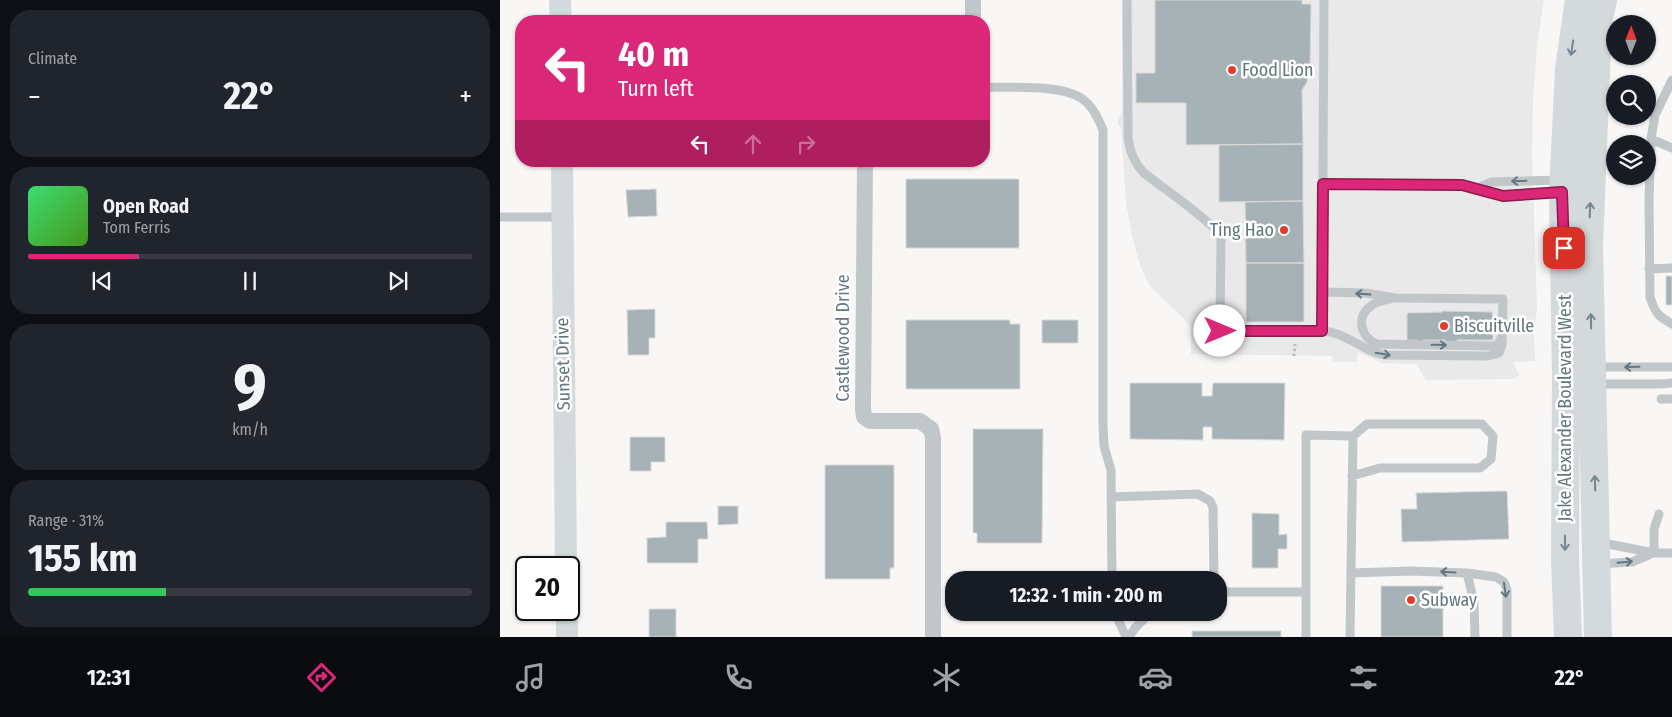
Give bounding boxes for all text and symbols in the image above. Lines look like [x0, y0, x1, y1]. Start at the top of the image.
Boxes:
north arrow [1606, 15, 1656, 65]
map controls [1606, 15, 1656, 185]
text: 40 m [618, 33, 689, 75]
icon: left [535, 35, 600, 100]
one-way arrow [1567, 40, 1577, 56]
text: Climate [28, 49, 77, 68]
place label: Food Lion [1242, 59, 1314, 81]
marker: Food Lion [1226, 64, 1238, 76]
text: 22° [223, 73, 276, 119]
text: Turn left [618, 75, 694, 102]
button: search [1606, 75, 1656, 125]
text: − [28, 80, 41, 113]
text: + [459, 80, 472, 113]
icon: left [686, 130, 714, 158]
icon: ahead [739, 130, 767, 158]
icon: right [792, 130, 820, 158]
button: layers [1606, 135, 1656, 185]
one-way arrow [1511, 177, 1527, 186]
text: Open Road [103, 195, 189, 218]
one-way arrow [1586, 203, 1595, 219]
text: Tom Ferris [103, 218, 170, 237]
place label: Ting Hao [1210, 219, 1274, 241]
marker: Ting Hao [1278, 224, 1290, 236]
pin [1543, 227, 1585, 269]
icon: arrive [1550, 234, 1578, 262]
icon: previous [88, 267, 116, 295]
icon: pause [236, 267, 264, 295]
icon: next [384, 267, 412, 295]
street label: Castlewood Drive [832, 274, 854, 402]
one-way arrow [1356, 289, 1372, 298]
street label: Jake Alexander Boulevard West [1554, 294, 1576, 522]
position arrow [1193, 304, 1245, 356]
one-way arrow [1586, 313, 1595, 329]
place label: Biscuitville [1454, 315, 1534, 337]
street label: Sunset Drive [551, 317, 575, 411]
marker: Biscuitville [1438, 320, 1450, 332]
one-way arrow [1431, 341, 1447, 350]
text: 9 [233, 348, 267, 426]
one-way arrow [1375, 349, 1391, 359]
one-way arrow [1624, 362, 1640, 372]
text: km/h [232, 420, 268, 439]
one-way arrow [1590, 476, 1600, 492]
text: Range · 31% [28, 511, 104, 530]
one-way arrow [1560, 534, 1570, 551]
text: 155 km [28, 535, 137, 581]
speed limit sign: 20 [515, 556, 580, 621]
one-way arrow [1617, 557, 1633, 567]
one-way arrow [1441, 567, 1457, 576]
one-way arrow [1501, 582, 1511, 598]
text: 12:32 · 1 min · 200 m [1010, 584, 1163, 607]
place label: Subway [1421, 589, 1477, 611]
marker: Subway [1405, 594, 1417, 606]
icon: directions [304, 660, 339, 695]
icon: music [513, 660, 548, 695]
icon: phone [721, 660, 756, 695]
icon: climate [929, 660, 964, 695]
icon: car [1138, 660, 1173, 695]
icon: filters [1346, 660, 1381, 695]
text: 12:31 [87, 664, 131, 691]
text: 22° [1555, 664, 1585, 691]

